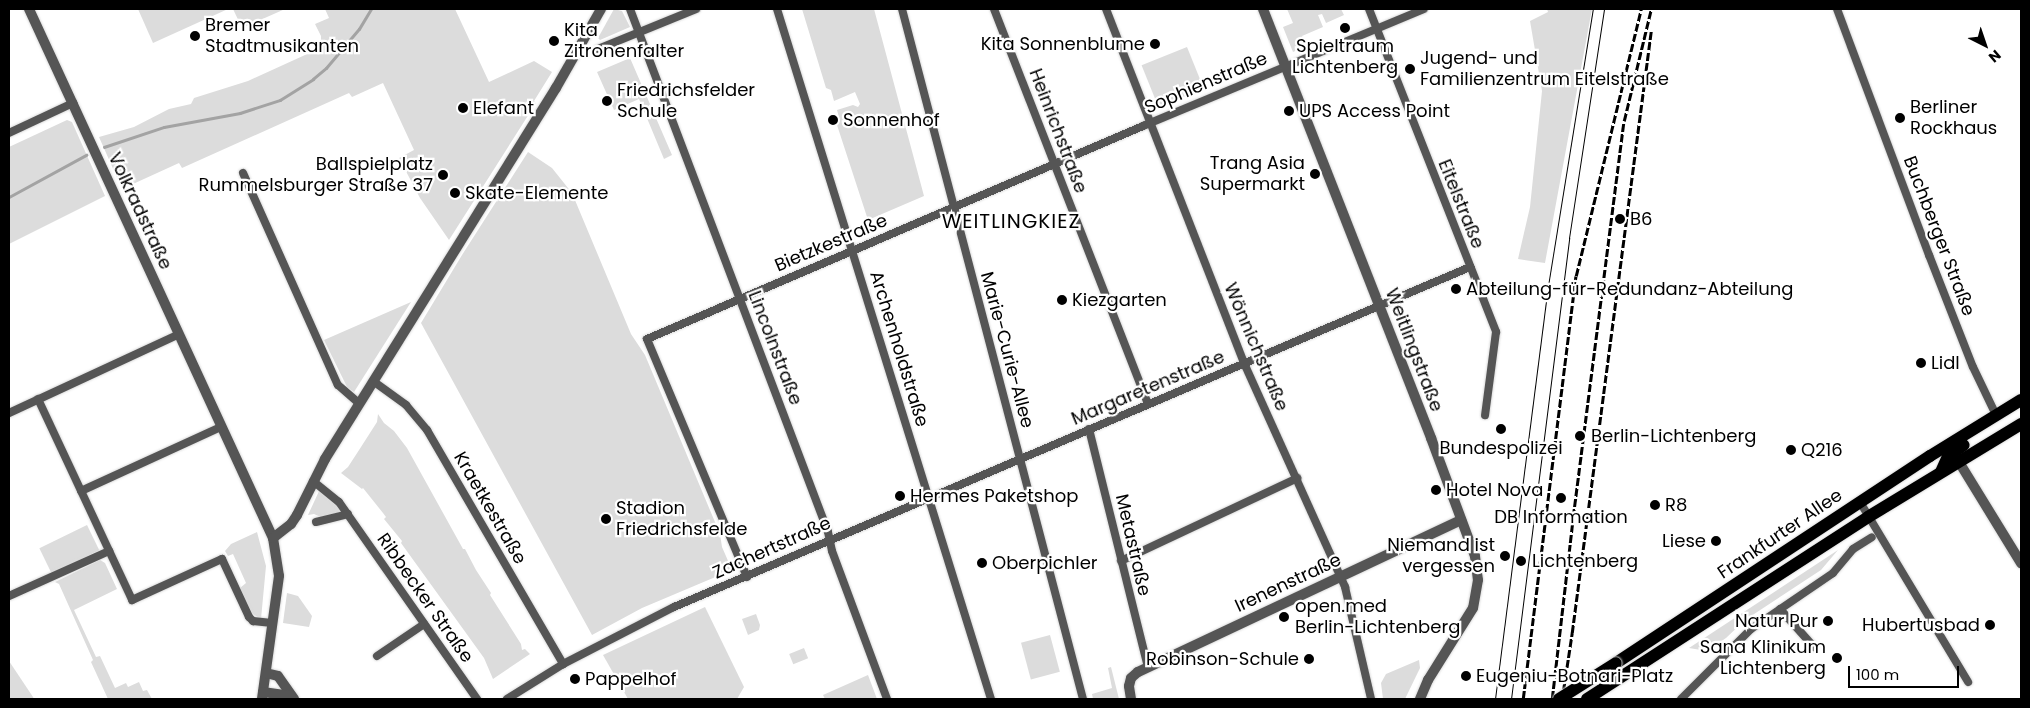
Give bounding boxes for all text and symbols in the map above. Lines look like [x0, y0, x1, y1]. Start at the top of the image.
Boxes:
place label: Bremer Stadtmusikanten [205, 15, 359, 58]
place label: Kita Zitronenfalter [564, 20, 684, 62]
north arrow [1960, 20, 2010, 70]
marker: Spieltraum Lichtenberg [1339, 22, 1351, 34]
marker: Bremer Stadtmusikanten [189, 30, 201, 42]
place label: Kita Sonnenblume [981, 33, 1145, 55]
marker: Kita Zitronenfalter [548, 35, 560, 47]
place label: Spieltraum Lichtenberg [1292, 36, 1398, 78]
marker: Kita Sonnenblume [1149, 38, 1161, 50]
text: N [1984, 45, 2005, 67]
street label: Sophienstraße [1141, 47, 1271, 119]
place label: Jugend- und Familienzentrum Eitelstraße [1420, 48, 1669, 90]
marker: Jugend- und Familienzentrum Eitelstraße [1404, 63, 1416, 75]
street label: Heinrichstraße [1024, 66, 1092, 196]
place label: Friedrichsfelder Schule [617, 80, 755, 122]
marker: Friedrichsfelder Schule [601, 95, 613, 107]
place label: Elefant [473, 97, 534, 119]
place label: Berliner Rockhaus [1910, 97, 1997, 140]
place label: UPS Access Point [1299, 100, 1450, 122]
marker: Elefant [457, 102, 469, 114]
marker: UPS Access Point [1283, 105, 1295, 117]
place label: Sonnenhof [843, 109, 940, 131]
marker: Berliner Rockhaus [1894, 112, 1906, 124]
marker: Sonnenhof [827, 114, 839, 126]
street label: Volkradstraße [103, 149, 177, 273]
place label: Trang Asia Supermarkt [1200, 153, 1305, 195]
street label: Buchberger Straße [1899, 153, 1979, 319]
place label: Ballspielplatz Rummelsburger Straße 37 [199, 154, 433, 196]
street label: Eitelstraße [1433, 156, 1489, 252]
marker: Trang Asia Supermarkt [1309, 168, 1321, 180]
marker: Ballspielplatz Rummelsburger Straße 37 [437, 169, 449, 181]
place label: Skate-Elemente [465, 182, 608, 204]
marker: Skate-Elemente [449, 187, 461, 199]
place label: B6 [1630, 208, 1652, 230]
district label: WEITLINGKIEZ [940, 209, 1082, 233]
street label: Bietzkestraße [772, 210, 890, 276]
marker: B6 [1614, 213, 1626, 225]
street label: Archenholdstraße [865, 268, 933, 430]
street label: Marie-Curie-Allee [976, 270, 1038, 430]
place label: Abteilung-für-Redundanz-Abteilung [1466, 278, 1793, 300]
street label: Wönnichstraße [1219, 280, 1293, 414]
marker: Abteilung-für-Redundanz-Abteilung [1450, 283, 1462, 295]
street label: Weitlingstraße [1381, 285, 1447, 415]
street label: Lincolnstraße [743, 288, 807, 408]
place label: Kiezgarten [1072, 289, 1167, 311]
marker: Kiezgarten [1056, 294, 1068, 306]
street label: Margaretenstraße [1068, 346, 1228, 430]
place label: Lidl [1931, 352, 1960, 374]
marker: Lidl [1915, 357, 1927, 369]
marker: Bundespolizei [1495, 423, 1507, 435]
place label: Berlin-Lichtenberg [1591, 425, 1756, 447]
marker: Berlin-Lichtenberg [1573, 429, 1587, 443]
place label: Bundespolizei [1439, 437, 1563, 459]
place label: Q216 [1801, 439, 1843, 461]
marker: Q216 [1785, 444, 1797, 456]
street label: Kraetkestraße [449, 448, 531, 568]
place label: Hotel Nova [1446, 479, 1543, 501]
marker: Hotel Nova [1430, 484, 1442, 496]
street label: Frankfurter Allee [1714, 484, 1846, 584]
place label: Hermes Paketshop [910, 485, 1078, 507]
marker: Hermes Paketshop [894, 490, 906, 502]
street label: Metastraße [1111, 492, 1155, 598]
marker: DB Information [1555, 492, 1567, 504]
place label: R8 [1665, 494, 1687, 516]
place label: Stadion Friedrichsfelde [616, 498, 747, 540]
marker: R8 [1649, 499, 1661, 511]
place label: DB Information [1494, 506, 1628, 528]
street label: Zachertstraße [710, 512, 834, 584]
marker: Stadion Friedrichsfelde [600, 513, 612, 525]
street label: Ribbecker Straße [372, 529, 478, 667]
place label: Liese [1662, 530, 1706, 552]
place label: Niemand ist vergessen [1387, 535, 1495, 578]
marker: Liese [1710, 535, 1722, 547]
street label: Irenenstraße [1231, 549, 1345, 617]
marker: Niemand ist vergessen [1499, 550, 1511, 562]
place label: Lichtenberg [1532, 550, 1638, 572]
place label: Oberpichler [992, 552, 1098, 574]
marker: Lichtenberg [1514, 554, 1528, 568]
marker: Oberpichler [976, 557, 988, 569]
place label: open.med Berlin-Lichtenberg [1295, 596, 1460, 638]
marker: open.med Berlin-Lichtenberg [1277, 610, 1291, 624]
place label: Natur Pur [1735, 610, 1818, 632]
place label: Hubertusbad [1862, 614, 1980, 636]
marker: Natur Pur [1822, 615, 1834, 627]
marker: Hubertusbad [1984, 619, 1996, 631]
place label: Sana Klinikum Lichtenberg [1700, 637, 1826, 680]
place label: Robinson-Schule [1146, 648, 1299, 670]
marker: Sana Klinikum Lichtenberg [1830, 651, 1844, 665]
marker: Robinson-Schule [1303, 653, 1315, 665]
scale bar [1850, 656, 1961, 688]
text: 100 m [1856, 664, 1899, 685]
place label: Eugeniu-Botnari-Platz [1476, 665, 1673, 687]
place label: Pappelhof [585, 668, 676, 690]
marker: Eugeniu-Botnari-Platz [1460, 670, 1472, 682]
marker: Pappelhof [569, 673, 581, 685]

